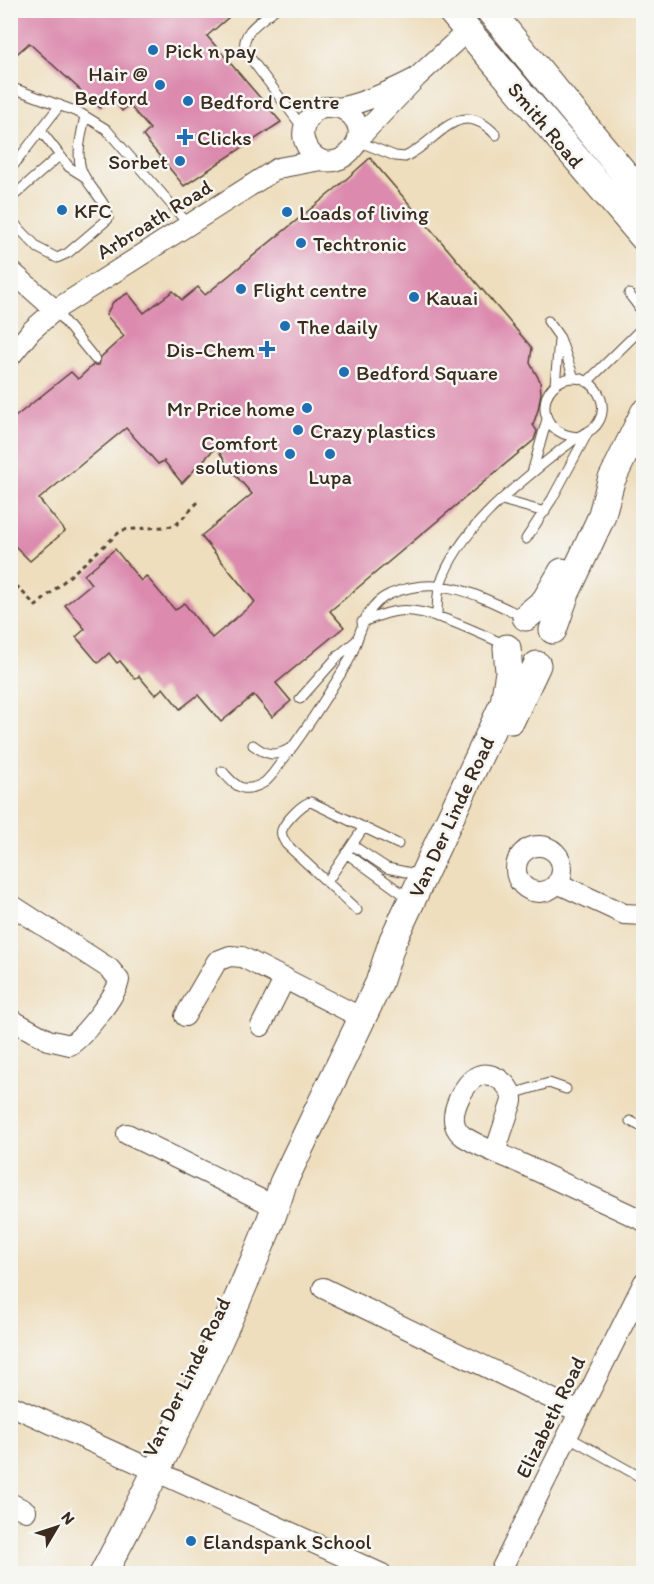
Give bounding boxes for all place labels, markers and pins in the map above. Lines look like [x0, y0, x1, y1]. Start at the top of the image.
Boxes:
place label: Pick n pay [165, 38, 256, 63]
marker: Pick n pay [146, 43, 160, 57]
place label: Hair @ Bedford [74, 61, 148, 110]
marker: Hair @ Bedford [153, 78, 167, 92]
place label: Bedford Centre [200, 89, 339, 114]
marker: Bedford Centre [181, 94, 195, 108]
place label: Clicks [197, 125, 252, 150]
marker: Clicks [178, 130, 192, 144]
place label: Sorbet [108, 149, 168, 174]
marker: Sorbet [173, 154, 187, 168]
place label: KFC [74, 198, 112, 223]
place label: Loads of living [299, 200, 429, 225]
marker: KFC [55, 203, 69, 217]
marker: Loads of living [280, 205, 294, 219]
place label: Techtronic [313, 231, 407, 256]
marker: Techtronic [294, 236, 308, 250]
place label: Flight centre [253, 277, 367, 302]
marker: Flight centre [234, 282, 248, 296]
place label: Kauai [426, 285, 478, 310]
marker: Kauai [407, 290, 421, 304]
place label: The daily [297, 314, 378, 339]
marker: The daily [278, 319, 292, 333]
place label: Dis-Chem [166, 337, 255, 362]
marker: Dis-Chem [260, 342, 274, 356]
place label: Bedford Square [356, 360, 498, 385]
marker: Bedford Square [337, 365, 351, 379]
place label: Mr Price home [167, 396, 295, 421]
marker: Mr Price home [300, 401, 314, 415]
place label: Crazy plastics [310, 418, 436, 443]
marker: Crazy plastics [291, 423, 305, 437]
place label: Comfort solutions [195, 430, 278, 479]
marker: Comfort solutions [283, 447, 297, 461]
marker: Lupa [323, 447, 337, 461]
place label: Lupa [308, 464, 352, 489]
place label: Elandspank School [203, 1529, 372, 1554]
marker: Elandspank School [184, 1534, 198, 1548]

